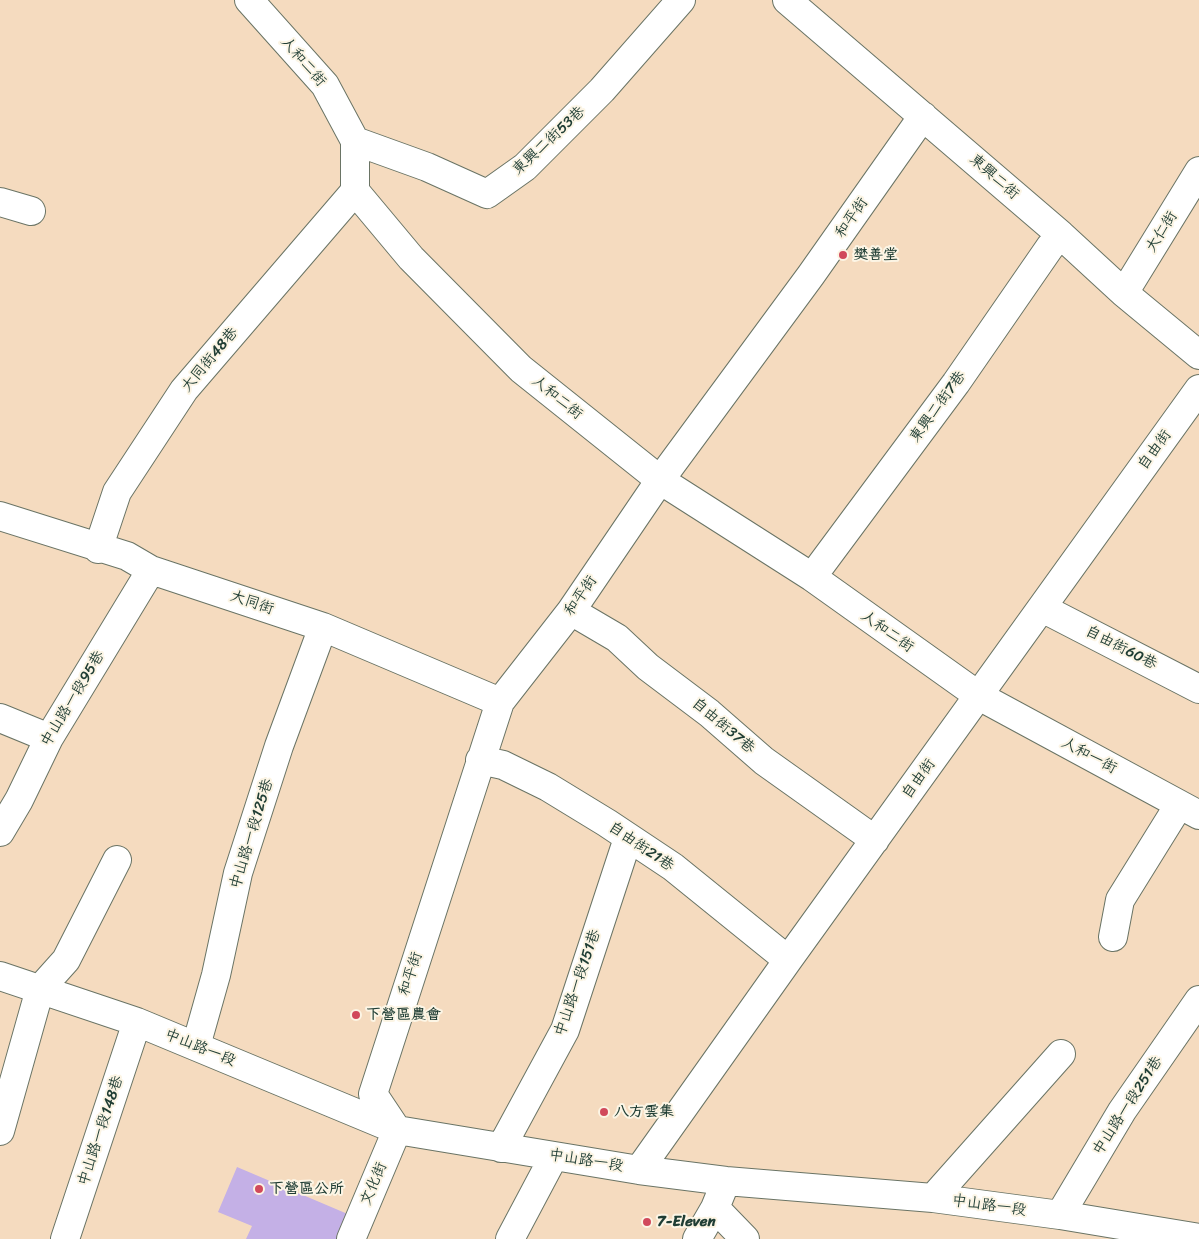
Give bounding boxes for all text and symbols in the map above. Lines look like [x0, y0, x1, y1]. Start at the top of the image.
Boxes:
street label: 人和二街 [277, 33, 329, 91]
street label: 東興二街53巷 [509, 103, 589, 179]
street label: 東興二街 [965, 151, 1023, 203]
street label: 和平街 [832, 194, 872, 242]
street label: 大仁街 [1142, 208, 1182, 256]
place label: 樊善堂 [853, 246, 898, 264]
marker: 樊善堂 [837, 249, 849, 261]
street label: 大同街48巷 [178, 324, 242, 396]
street label: 東興二街7巷 [906, 368, 970, 446]
street label: 人和二街 [528, 372, 586, 424]
street label: 自由街 [1134, 427, 1176, 473]
street label: 和平街 [561, 572, 601, 620]
street label: 大同街 [228, 587, 276, 619]
street label: 人和二街 [857, 607, 917, 657]
street label: 自由街60巷 [1082, 622, 1160, 674]
street label: 中山路一段95巷 [37, 648, 109, 750]
street label: 自由街37巷 [688, 694, 758, 758]
street label: 人和一街 [1058, 734, 1120, 778]
street label: 自由街 [898, 756, 940, 802]
street label: 中山路一段125巷 [227, 777, 277, 891]
street label: 自由街21巷 [605, 819, 677, 875]
street label: 中山路一段151巷 [551, 927, 605, 1039]
street label: 和平街 [395, 950, 427, 998]
place label: 下營區農會 [366, 1006, 441, 1024]
marker: 下營區農會 [350, 1009, 362, 1021]
street label: 中山路一段 [162, 1026, 238, 1070]
street label: 中山路一段251巷 [1089, 1053, 1167, 1159]
street label: 中山路一段148巷 [75, 1074, 127, 1188]
place label: 八方雲集 [614, 1103, 674, 1121]
marker: 八方雲集 [598, 1106, 610, 1118]
street label: 中山路一段 [548, 1146, 624, 1176]
street label: 文化街 [357, 1160, 391, 1208]
place label: 下營區公所 [269, 1180, 344, 1198]
marker: 下營區公所 [253, 1183, 265, 1195]
street label: 中山路一段 [951, 1192, 1027, 1220]
place label: 7-Eleven [657, 1213, 716, 1231]
marker: 7-Eleven [641, 1216, 653, 1228]

